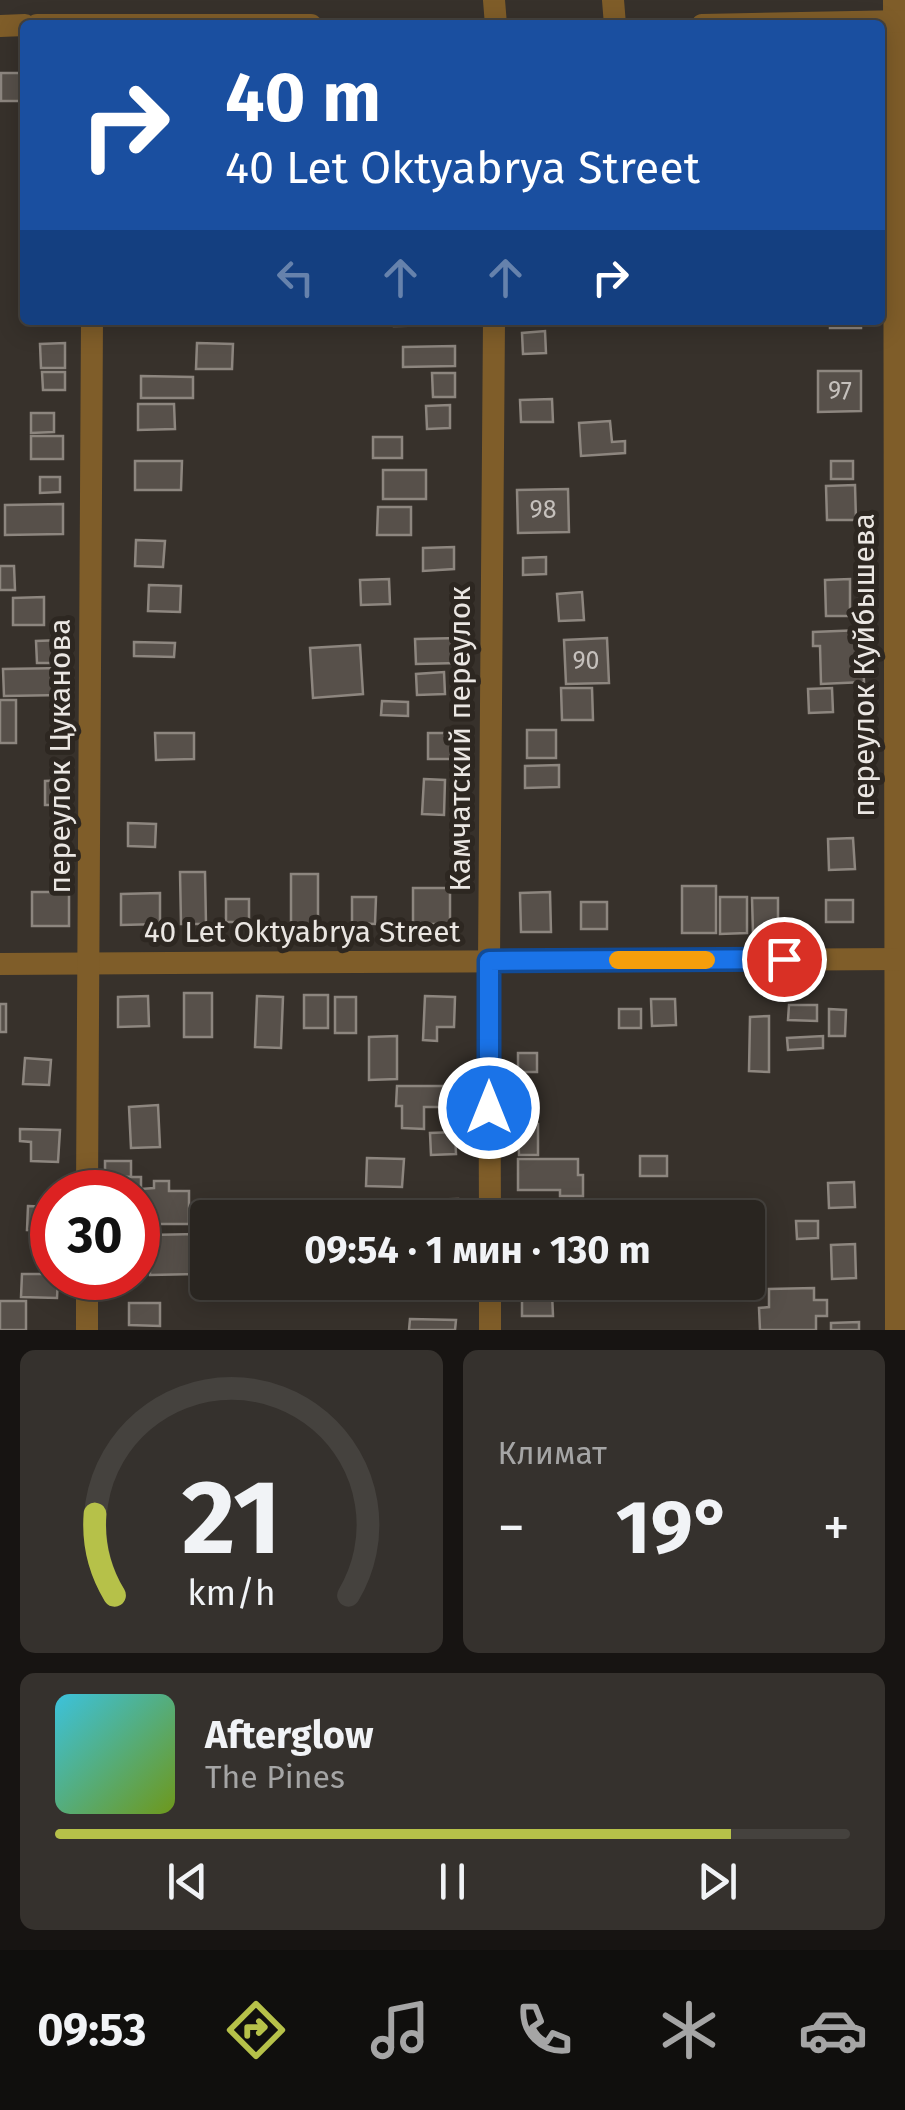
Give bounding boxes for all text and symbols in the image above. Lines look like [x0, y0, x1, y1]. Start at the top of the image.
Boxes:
text: 40 m [225, 56, 381, 140]
icon: right [60, 60, 190, 190]
text: 40 Let Oktyabrya Street [225, 141, 700, 195]
icon: left [268, 250, 323, 305]
icon: ahead [373, 250, 428, 305]
icon: ahead [478, 250, 533, 305]
icon: right [583, 250, 638, 305]
house number: 97 [828, 376, 852, 406]
house number: 98 [530, 495, 556, 525]
street label: переулок Куйбышева [846, 513, 882, 817]
street label: Камчатский переулок [442, 586, 478, 892]
street label: переулок Цуканова [42, 619, 78, 893]
house number: 90 [572, 646, 600, 676]
street label: 40 Let Oktyabrya Street [144, 914, 461, 950]
pin [742, 917, 827, 1002]
icon: arrive [757, 932, 812, 987]
position arrow [437, 1056, 541, 1160]
speed limit sign: 30 [30, 1170, 160, 1300]
text: 09:54 · 1 мин · 130 m [304, 1227, 651, 1273]
text: Климат [498, 1434, 607, 1472]
text: 21 [181, 1456, 281, 1581]
text: 19° [616, 1483, 732, 1573]
text: − [498, 1495, 525, 1561]
text: + [823, 1495, 850, 1561]
text: km/h [187, 1572, 275, 1614]
text: Afterglow [205, 1712, 373, 1758]
text: The Pines [205, 1758, 345, 1796]
icon: previous [160, 1854, 215, 1909]
icon: pause [425, 1854, 480, 1909]
icon: next [690, 1854, 745, 1909]
icon: directions [221, 1995, 291, 2065]
icon: music [365, 1995, 435, 2065]
icon: phone [509, 1995, 579, 2065]
icon: climate [654, 1995, 724, 2065]
icon: car [798, 1995, 868, 2065]
text: 09:53 [37, 2003, 146, 2057]

